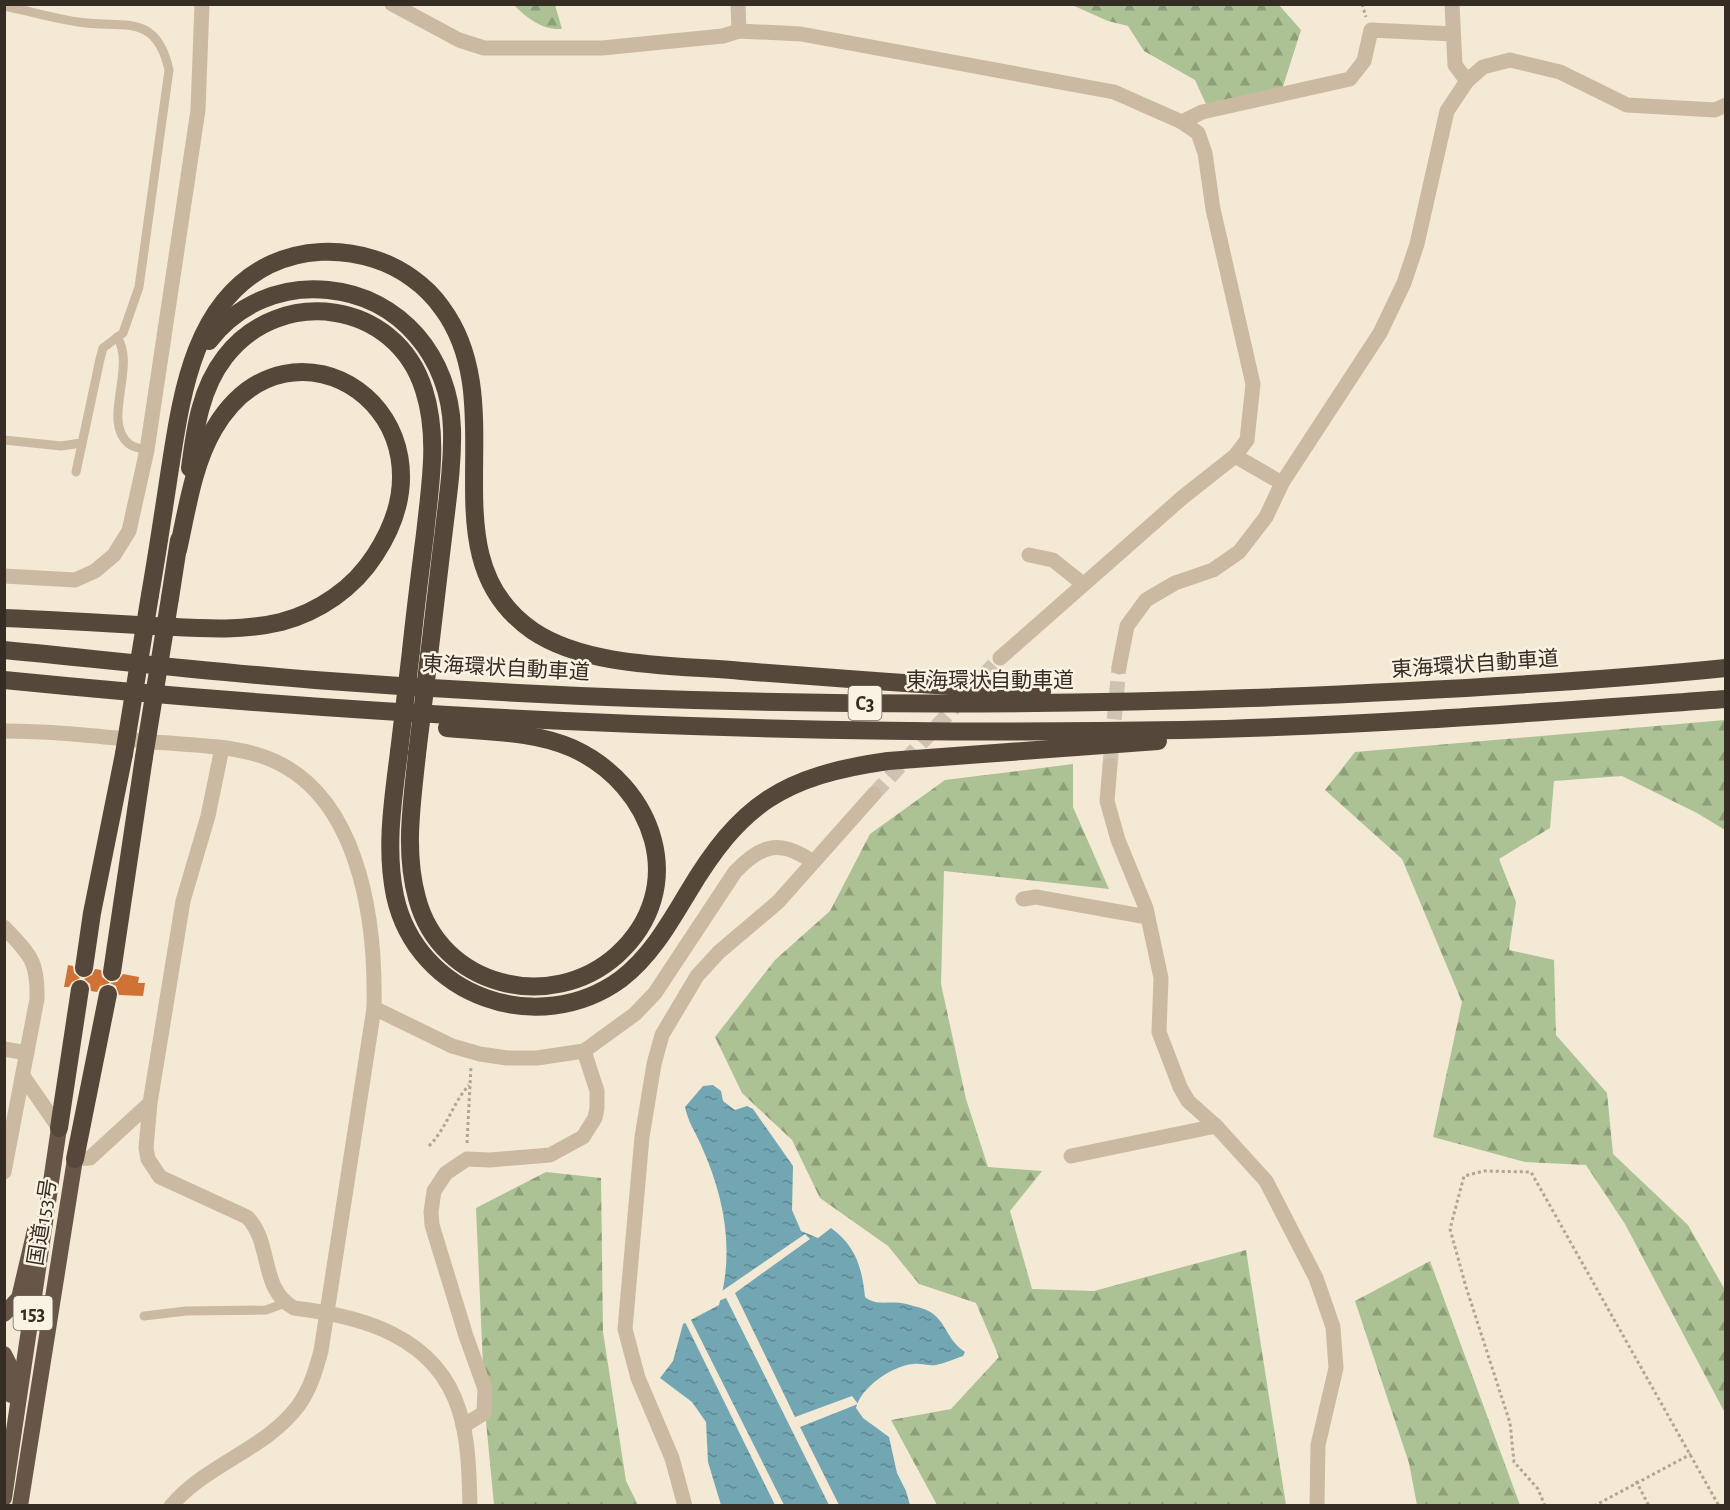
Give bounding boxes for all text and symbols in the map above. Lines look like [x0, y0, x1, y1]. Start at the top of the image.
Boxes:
street label: 東海環状自動車道 [1390, 647, 1560, 681]
street label: 東海環状自動車道 [422, 653, 590, 683]
street label: 東海環状自動車道 [906, 669, 1074, 691]
road number: C3 [848, 686, 882, 720]
street label: 国道153号 [24, 1177, 60, 1267]
road number: 153 [14, 1296, 52, 1330]

